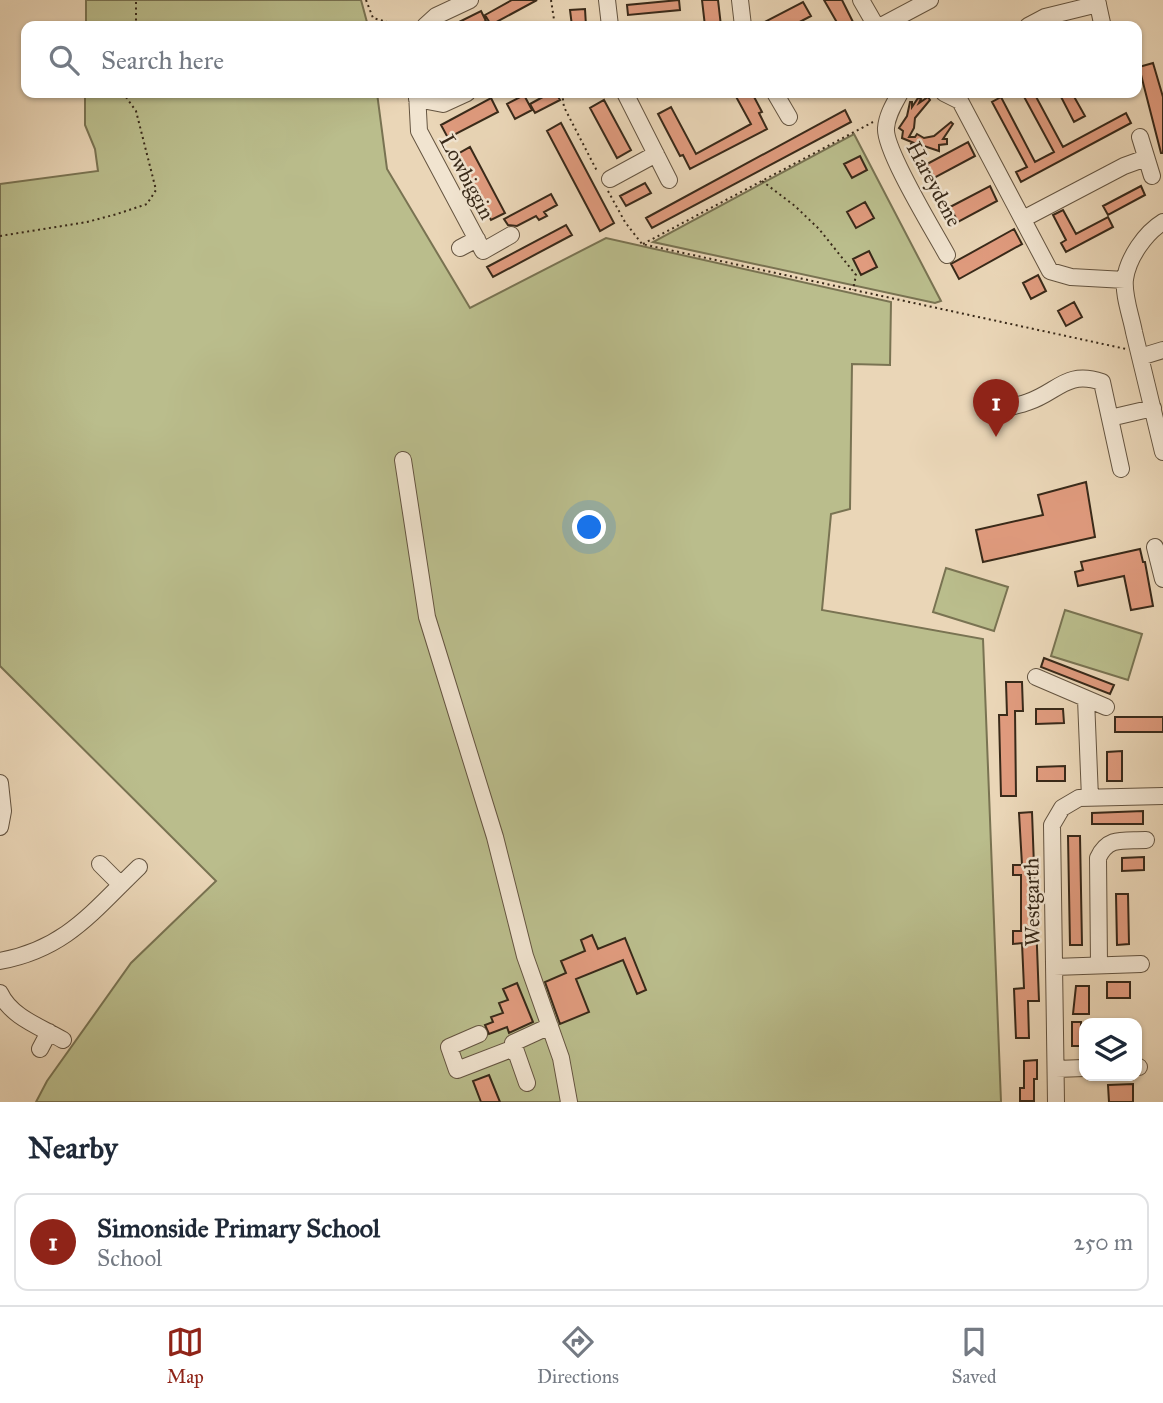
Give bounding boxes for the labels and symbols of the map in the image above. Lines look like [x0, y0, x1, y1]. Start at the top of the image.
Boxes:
street label: Lowbiggin [434, 130, 500, 224]
street label: Hareydene [901, 137, 967, 231]
pin: 1 [973, 379, 1019, 437]
your location [572, 510, 606, 544]
street label: Westgarth [1018, 857, 1046, 947]

